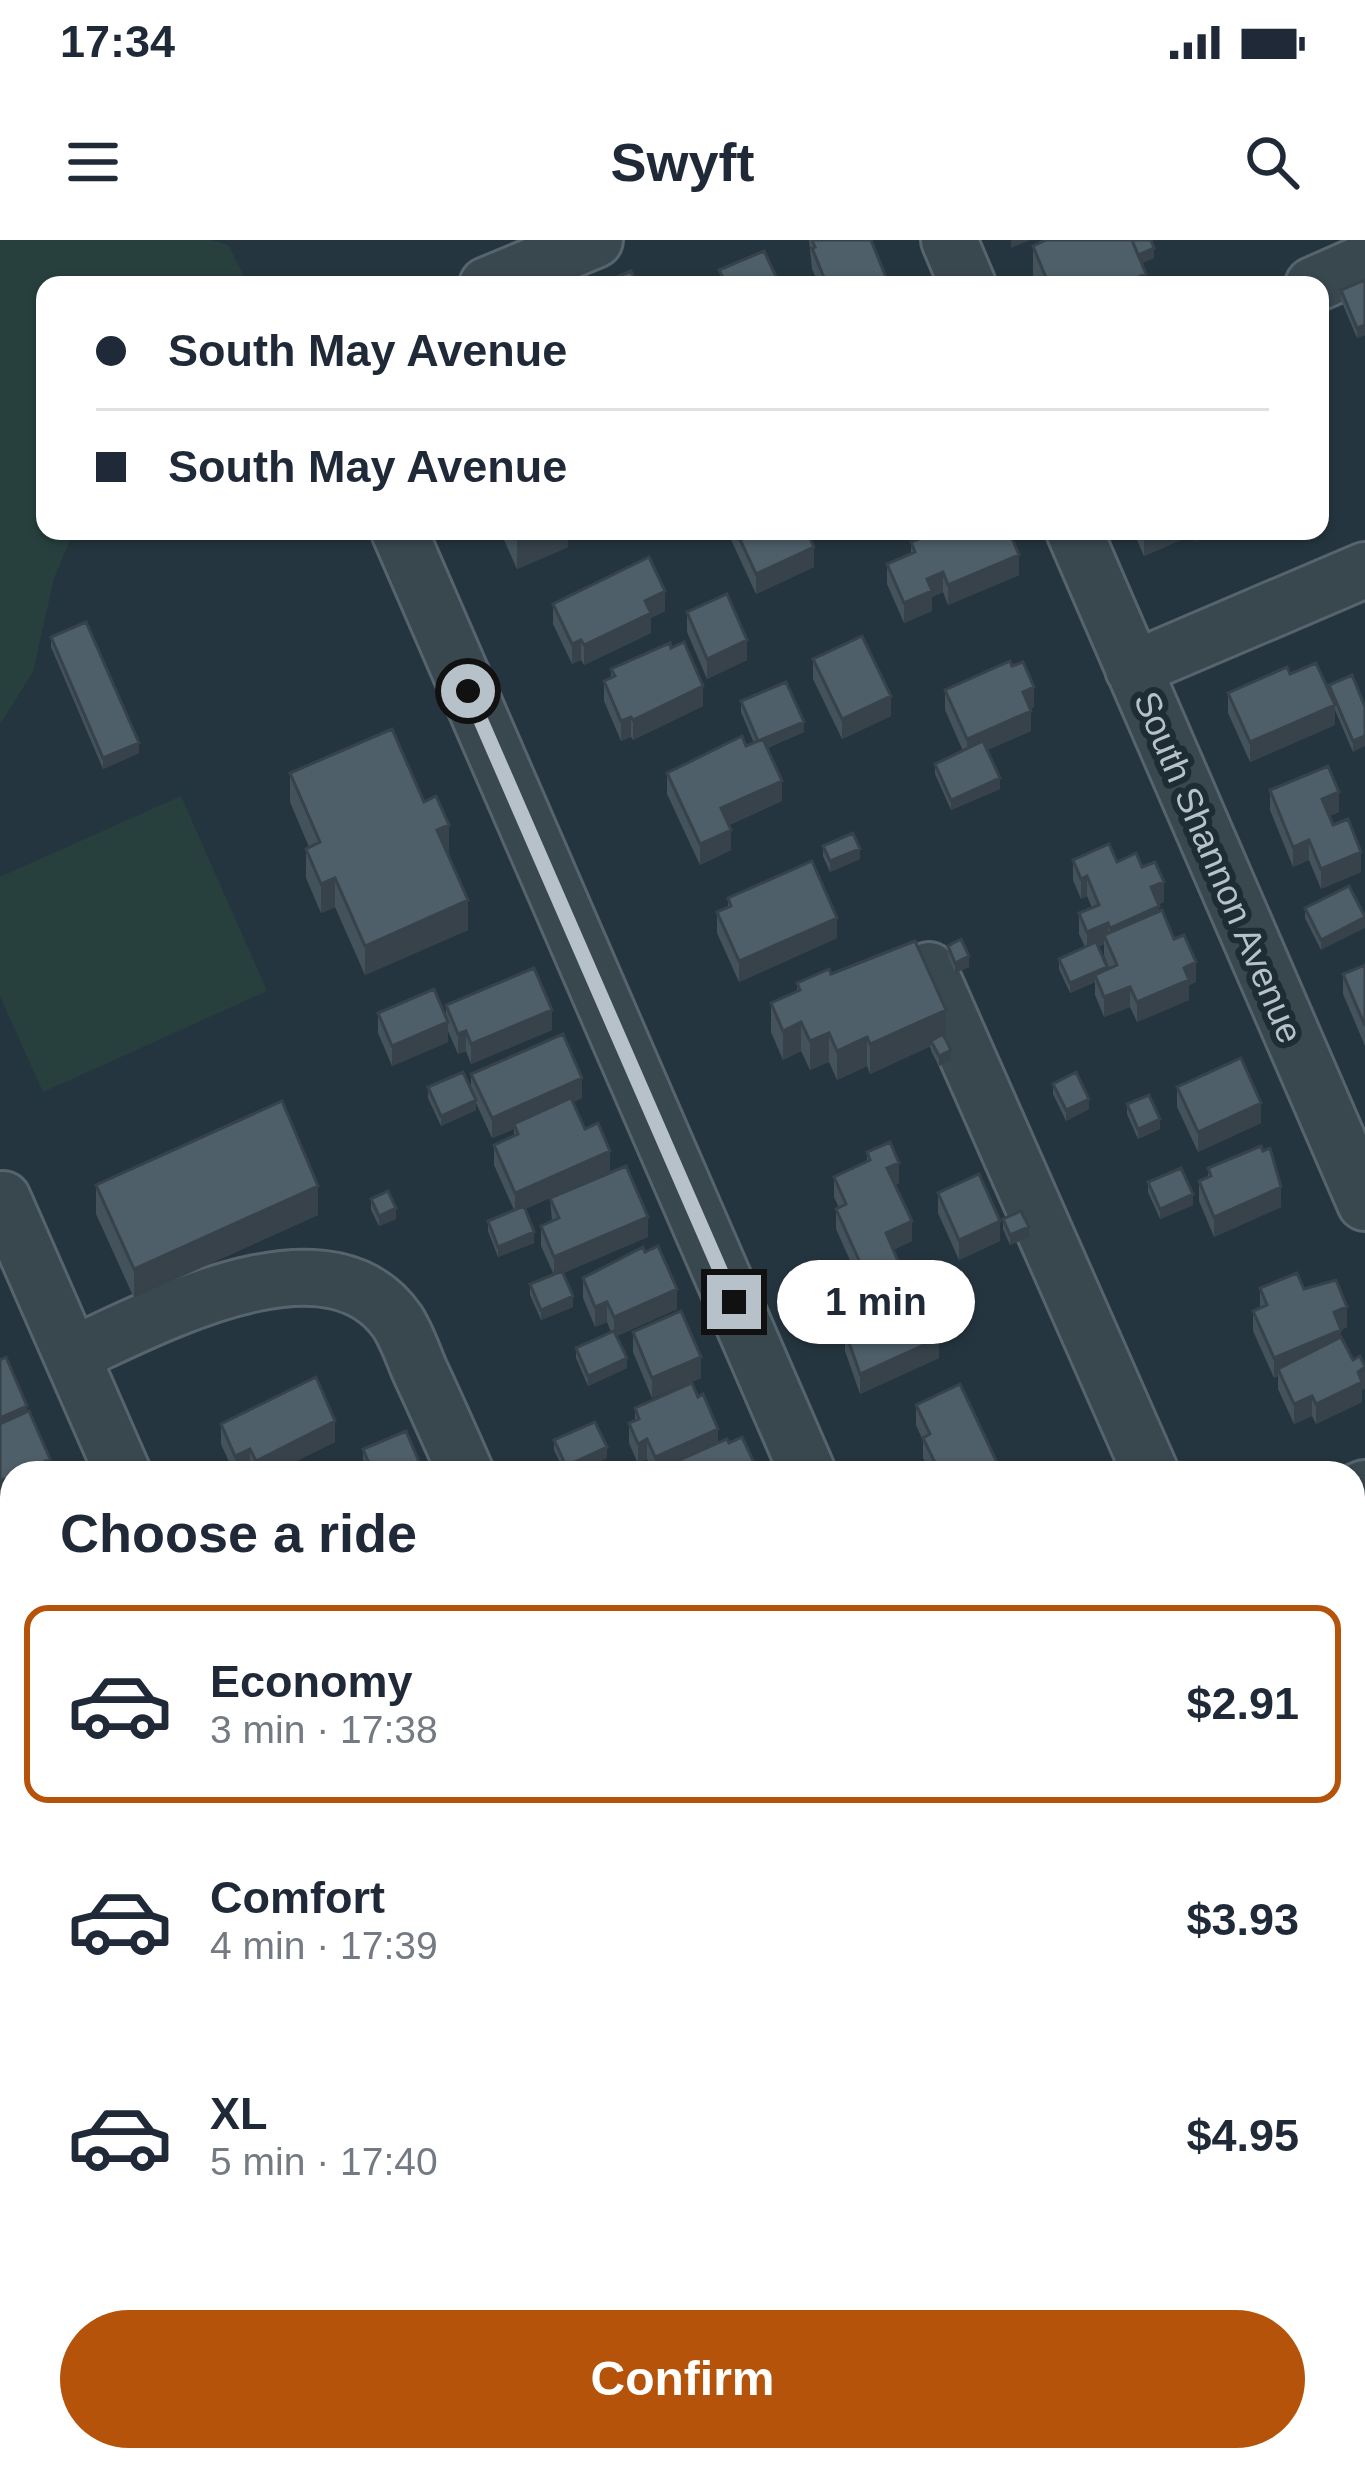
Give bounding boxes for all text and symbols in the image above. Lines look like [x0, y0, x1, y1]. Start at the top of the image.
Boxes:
text: 17:34 [60, 16, 175, 67]
icon: menu [60, 129, 126, 195]
icon: search [1239, 129, 1305, 195]
text: Swyft [610, 132, 755, 192]
text: South May Avenue [168, 325, 567, 376]
text: South May Avenue [168, 441, 567, 492]
route start [441, 664, 495, 718]
street label: South Shannon Avenue [1126, 685, 1311, 1049]
callout: 1 min [776, 1260, 974, 1344]
route end [707, 1275, 761, 1329]
text: 1 min [825, 1280, 927, 1323]
text: Choose a ride [60, 1503, 417, 1563]
icon: car [66, 1650, 174, 1758]
text: Economy [210, 1656, 413, 1707]
text: $2.91 [1186, 1678, 1299, 1729]
text: 3 min · 17:38 [210, 1708, 438, 1751]
icon: car [66, 1866, 174, 1974]
text: Comfort [210, 1872, 385, 1923]
text: $3.93 [1186, 1894, 1299, 1945]
text: 4 min · 17:39 [210, 1924, 438, 1967]
icon: car [66, 2082, 174, 2190]
text: XL [210, 2088, 268, 2139]
text: $4.95 [1186, 2110, 1299, 2161]
text: 5 min · 17:40 [210, 2140, 438, 2183]
button: Confirm [60, 2310, 1305, 2448]

